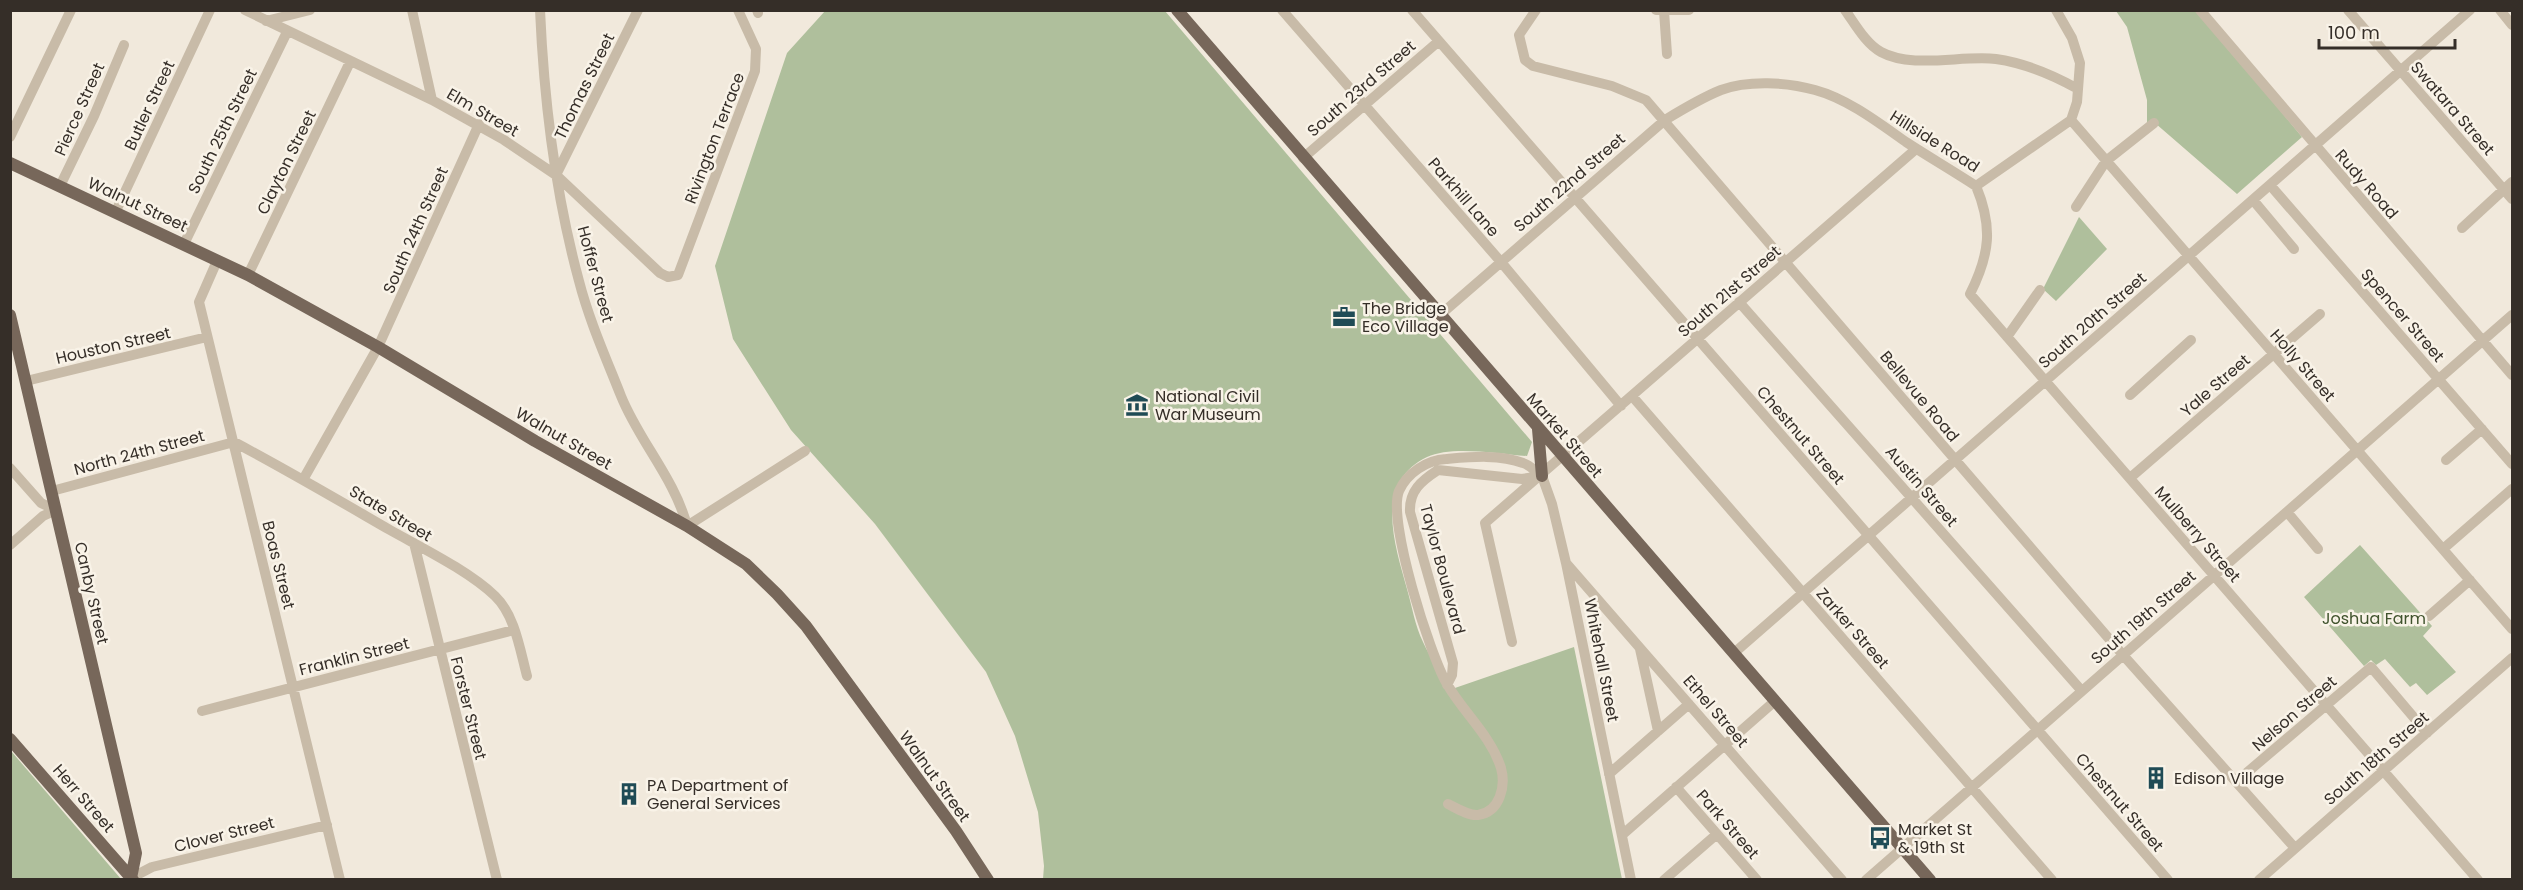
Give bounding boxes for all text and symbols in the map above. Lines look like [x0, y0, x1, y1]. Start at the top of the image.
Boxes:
scale bar [2319, 12, 2456, 50]
text: 100 m [2328, 20, 2380, 45]
street label: Thomas Street [549, 29, 620, 143]
street label: South 23rd Street [1302, 35, 1421, 142]
street label: Butler Street [119, 56, 180, 154]
street label: Swatara Street [2405, 56, 2500, 160]
street label: Pierce Street [49, 59, 110, 159]
street label: South 25th Street [182, 65, 263, 198]
street label: Rivington Terrace [679, 69, 750, 207]
street label: Elm Street [442, 83, 523, 142]
street label: Hillside Road [1885, 105, 1984, 178]
street label: Clayton Street [251, 106, 322, 218]
street label: South 22nd Street [1509, 127, 1630, 237]
street label: Rudy Road [2330, 144, 2403, 224]
street label: Parkhill Lane [1423, 153, 1505, 242]
street label: South 24th Street [377, 163, 454, 297]
street label: Walnut Street [84, 171, 192, 238]
street label: Hoffer Street [572, 223, 619, 325]
street label: South 21st Street [1673, 240, 1786, 343]
street label: Spencer Street [2356, 264, 2450, 367]
street label: South 20th Street [2033, 267, 2152, 374]
place label: The Bridge Eco Village [1362, 297, 1449, 338]
office icon: The Bridge Eco Village [1331, 304, 1357, 330]
street label: Houston Street [53, 321, 173, 370]
street label: Holly Street [2265, 324, 2341, 407]
street label: Bellevue Road [1875, 346, 1965, 447]
street label: Yale Street [2176, 349, 2255, 422]
street label: Chestnut Street [1751, 381, 1850, 490]
place label: National Civil War Museum [1155, 385, 1261, 426]
street label: Market Street [1521, 388, 1608, 483]
museum icon: National Civil War Museum [1124, 392, 1150, 418]
street label: Walnut Street [511, 402, 616, 475]
street label: North 24th Street [71, 424, 207, 481]
street label: Austin Street [1880, 441, 1963, 532]
street label: State Street [345, 480, 437, 547]
street label: Mulberry Street [2149, 481, 2246, 588]
street label: Taylor Boulevard [1414, 502, 1471, 637]
street label: Boas Street [256, 519, 301, 612]
street label: Canby Street [69, 540, 114, 647]
street label: South 19th Street [2086, 565, 2201, 670]
street label: Zarker Street [1811, 583, 1894, 674]
street label: Whitehall Street [1578, 596, 1625, 724]
park label: Joshua Farm [2322, 607, 2426, 630]
street label: Franklin Street [297, 632, 412, 681]
street label: Forster Street [445, 654, 492, 762]
street label: Ethel Street [1678, 670, 1754, 753]
street label: Nelson Street [2247, 670, 2342, 757]
street label: South 18th Street [2319, 706, 2434, 811]
street label: Walnut Street [894, 726, 976, 827]
street label: Chestnut Street [2070, 748, 2169, 857]
street label: Herr Street [47, 759, 120, 838]
building icon: Edison Village [2143, 765, 2169, 791]
place label: Edison Village [2174, 767, 2284, 790]
place label: PA Department of General Services [647, 774, 788, 815]
building icon: PA Department of General Services [616, 781, 642, 807]
street label: Park Street [1691, 785, 1764, 864]
street label: Clover Street [172, 811, 277, 858]
place label: Market St & 19th St [1898, 818, 1972, 859]
bus stop icon: Market St & 19th St [1867, 825, 1893, 851]

